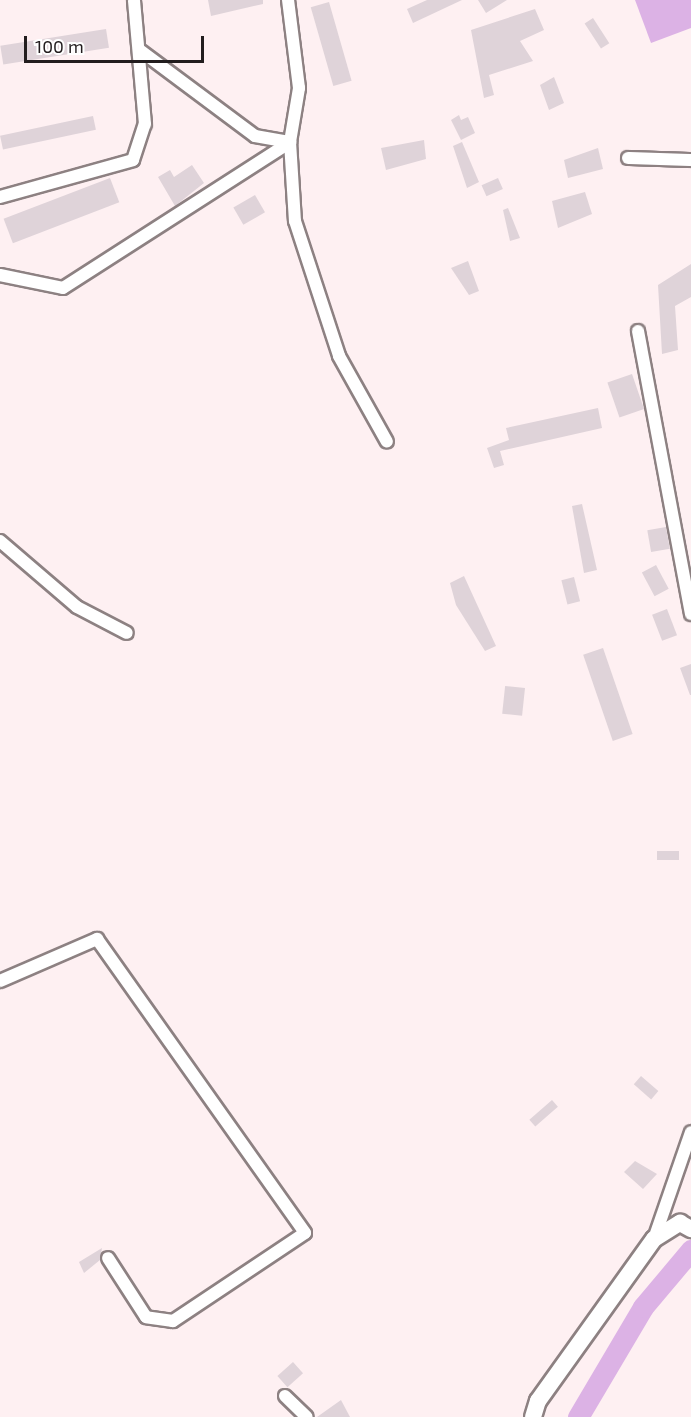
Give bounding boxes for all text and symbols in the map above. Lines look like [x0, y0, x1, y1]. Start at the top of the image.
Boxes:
scale bar [27, 24, 207, 62]
text: 100 m [35, 35, 84, 57]

